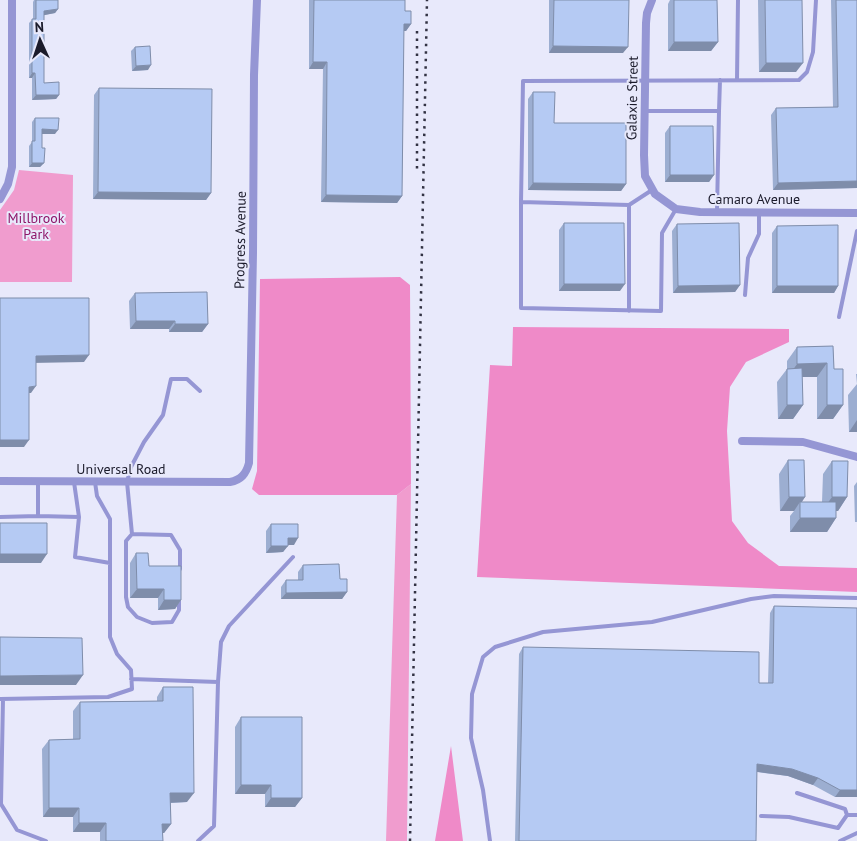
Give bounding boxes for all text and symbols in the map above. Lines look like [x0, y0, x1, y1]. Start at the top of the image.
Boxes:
north arrow [15, 15, 65, 65]
text: N [34, 18, 44, 36]
street label: Galaxie Street [622, 56, 642, 140]
street label: Camaro Avenue [708, 190, 800, 208]
street label: Progress Avenue [230, 191, 250, 289]
park label: Millbrook Park [7, 209, 65, 243]
street label: Universal Road [76, 460, 166, 478]

